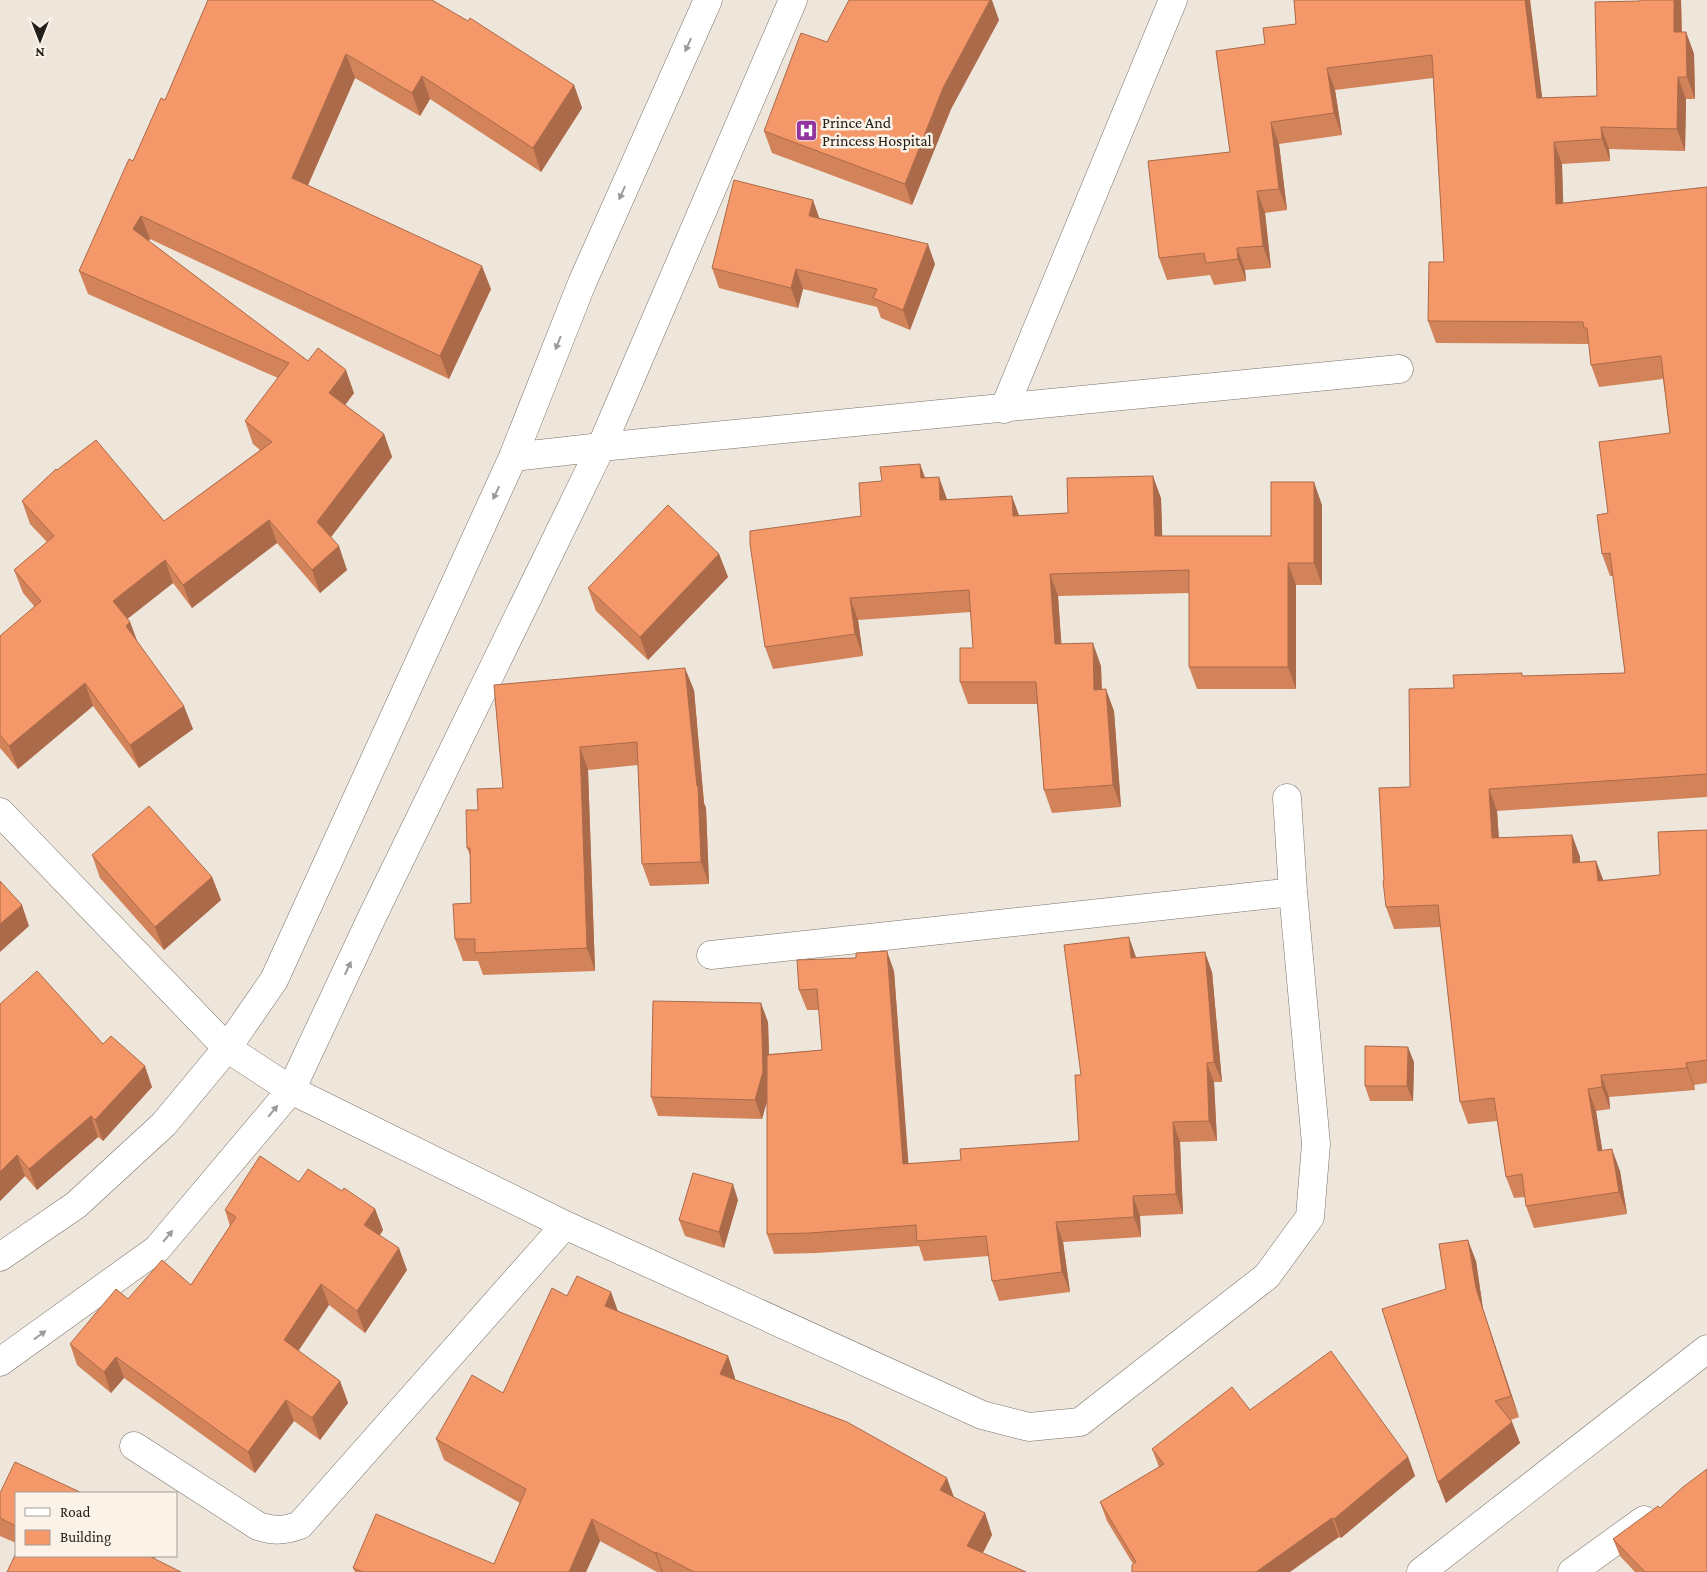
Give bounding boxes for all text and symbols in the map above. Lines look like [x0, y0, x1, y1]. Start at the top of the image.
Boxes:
north arrow [15, 15, 65, 65]
one-way arrow [683, 38, 691, 52]
text: N [35, 45, 45, 61]
place label: Prince And Princess Hospital [822, 114, 932, 150]
hospital icon: Prince And Princess Hospital [794, 119, 818, 143]
one-way arrow [617, 186, 625, 200]
one-way arrow [554, 335, 562, 350]
one-way arrow [492, 486, 500, 500]
one-way arrow [344, 961, 352, 975]
one-way arrow [267, 1106, 279, 1118]
one-way arrow [163, 1230, 174, 1243]
one-way arrow [33, 1329, 46, 1340]
legend [15, 1492, 178, 1557]
text: Road [60, 1504, 91, 1520]
text: Building [60, 1529, 111, 1546]

